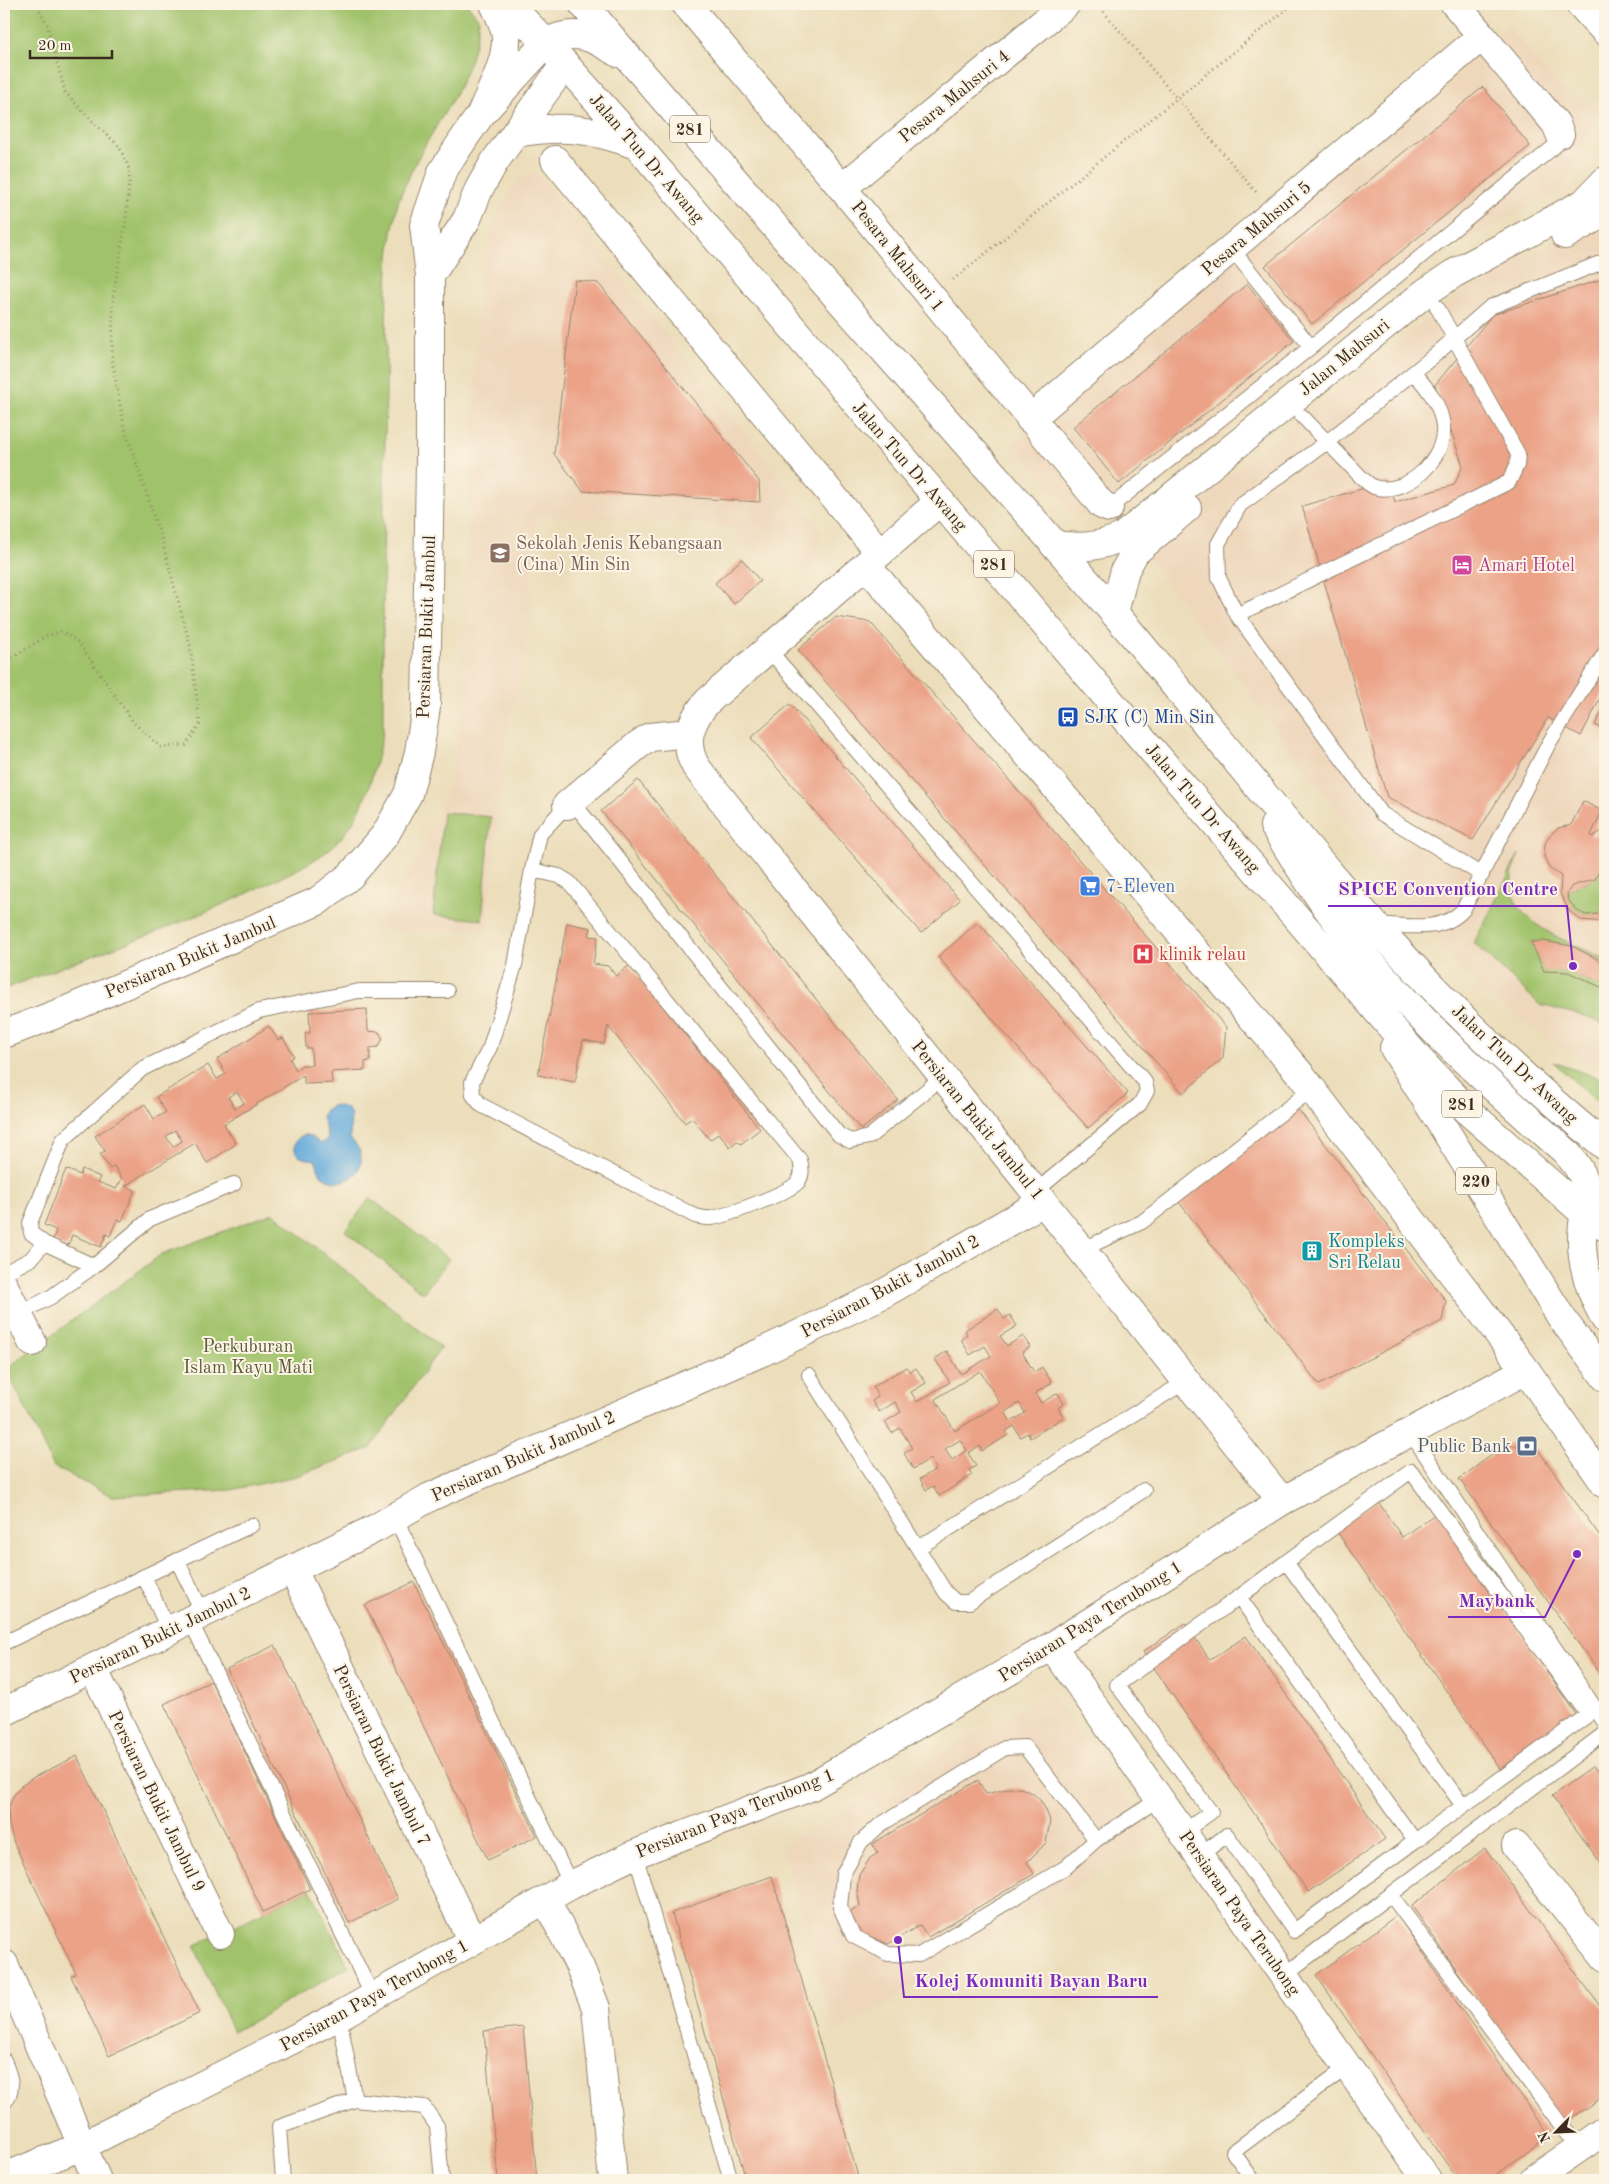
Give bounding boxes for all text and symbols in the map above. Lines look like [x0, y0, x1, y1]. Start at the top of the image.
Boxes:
scale bar [30, 28, 112, 60]
text: 20 m [38, 39, 72, 54]
street label: Pesara Mahsuri 4 [896, 47, 1013, 147]
street label: Jalan Tun Dr Awang [585, 90, 707, 227]
road number: 281 [670, 116, 710, 142]
street label: Pesara Mahsuri 5 [1199, 178, 1315, 280]
street label: Pesara Mahsuri 1 [847, 198, 947, 315]
street label: Jalan Mahsuri [1296, 316, 1393, 400]
street label: Jalan Tun Dr Awang [848, 398, 970, 535]
street label: Persiaran Bukit Jambul [415, 535, 439, 719]
place label: Sekolah Jenis Kebangsaan (Cina) Min Sin [516, 535, 723, 574]
school or university icon: Sekolah Jenis Kebangsaan (Cina) Min Sin [488, 541, 512, 565]
road number: 281 [974, 550, 1014, 578]
hotel icon: Amari Hotel [1450, 553, 1474, 577]
place label: Amari Hotel [1478, 557, 1575, 575]
bus stop icon: SJK (C) Min Sin [1056, 705, 1080, 729]
place label: SJK (C) Min Sin [1084, 708, 1215, 727]
street label: Jalan Tun Dr Awang [1141, 740, 1263, 877]
callout: SPICE Convention Centre [1328, 872, 1567, 906]
supermarket icon: 7-Eleven [1078, 874, 1102, 898]
place label: 7-Eleven [1106, 878, 1176, 896]
text: SPICE Convention Centre [1338, 881, 1558, 900]
street label: Persiaran Bukit Jambul [102, 914, 279, 1002]
hospital icon: klinik relau [1131, 942, 1155, 966]
place label: klinik relau [1159, 946, 1246, 964]
street label: Jalan Tun Dr Awang [1448, 1002, 1581, 1128]
street label: Persiaran Bukit Jambul 1 [908, 1038, 1047, 1204]
road number: 281 [1442, 1090, 1482, 1118]
road number: 220 [1456, 1168, 1496, 1194]
street label: Persiaran Bukit Jambul 2 [798, 1232, 983, 1342]
place label: Kompleks Sri Relau [1328, 1233, 1405, 1272]
building icon: Kompleks Sri Relau [1300, 1239, 1324, 1263]
park label: Perkuburan Islam Kayu Mati [183, 1338, 313, 1377]
street label: Persiaran Bukit Jambul 2 [429, 1408, 618, 1506]
bank icon: Public Bank [1515, 1434, 1539, 1458]
place label: Public Bank [1417, 1438, 1511, 1456]
street label: Persiaran Paya Terubong 1 [996, 1558, 1185, 1686]
callout: Maybank [1448, 1583, 1545, 1617]
street label: Persiaran Bukit Jambul 2 [67, 1584, 254, 1688]
text: Maybank [1459, 1593, 1536, 1612]
street label: Persiaran Bukit Jambul 7 [329, 1662, 433, 1849]
street label: Persiaran Bukit Jambul 9 [104, 1708, 208, 1895]
street label: Persiaran Paya Terubong 1 [633, 1766, 837, 1862]
street label: Persiaran Paya Terubong [1175, 1828, 1303, 2000]
street label: Persiaran Paya Terubong 1 [277, 1936, 472, 2055]
callout: Kolej Komuniti Bayan Baru [904, 1963, 1158, 1997]
text: Kolej Komuniti Bayan Baru [914, 1973, 1148, 1992]
north arrow [1532, 2106, 1582, 2156]
text: N [1536, 2129, 1554, 2145]

